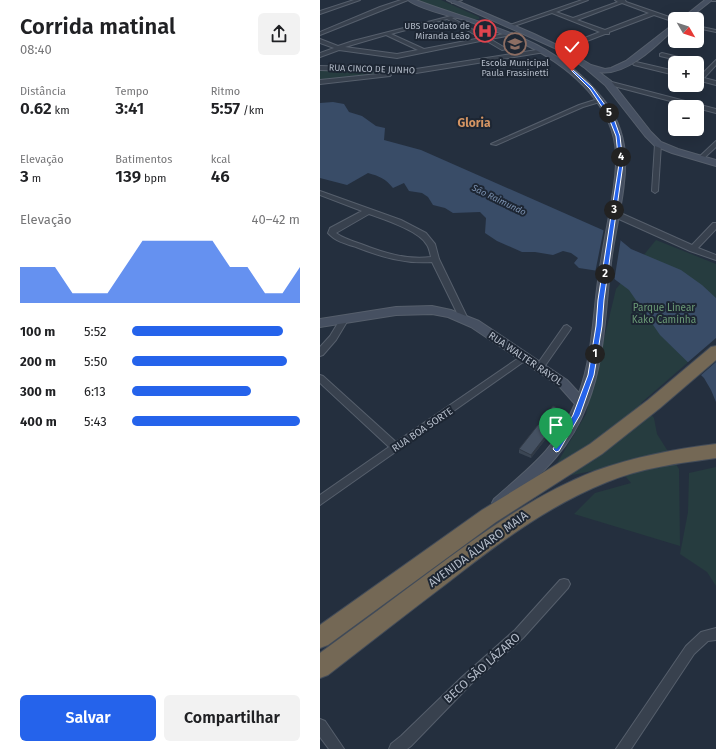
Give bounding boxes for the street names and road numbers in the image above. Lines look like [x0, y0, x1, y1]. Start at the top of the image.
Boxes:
street label: RUA CINCO DE JUNHO [329, 62, 415, 76]
street label: RUA WALTER RAYOL [486, 330, 565, 388]
street label: RUA BOA SORTE [390, 405, 455, 455]
street label: AVENIDA ÁLVARO MAIA [425, 507, 531, 590]
street label: BECO SÃO LÁZARO [440, 629, 523, 706]

